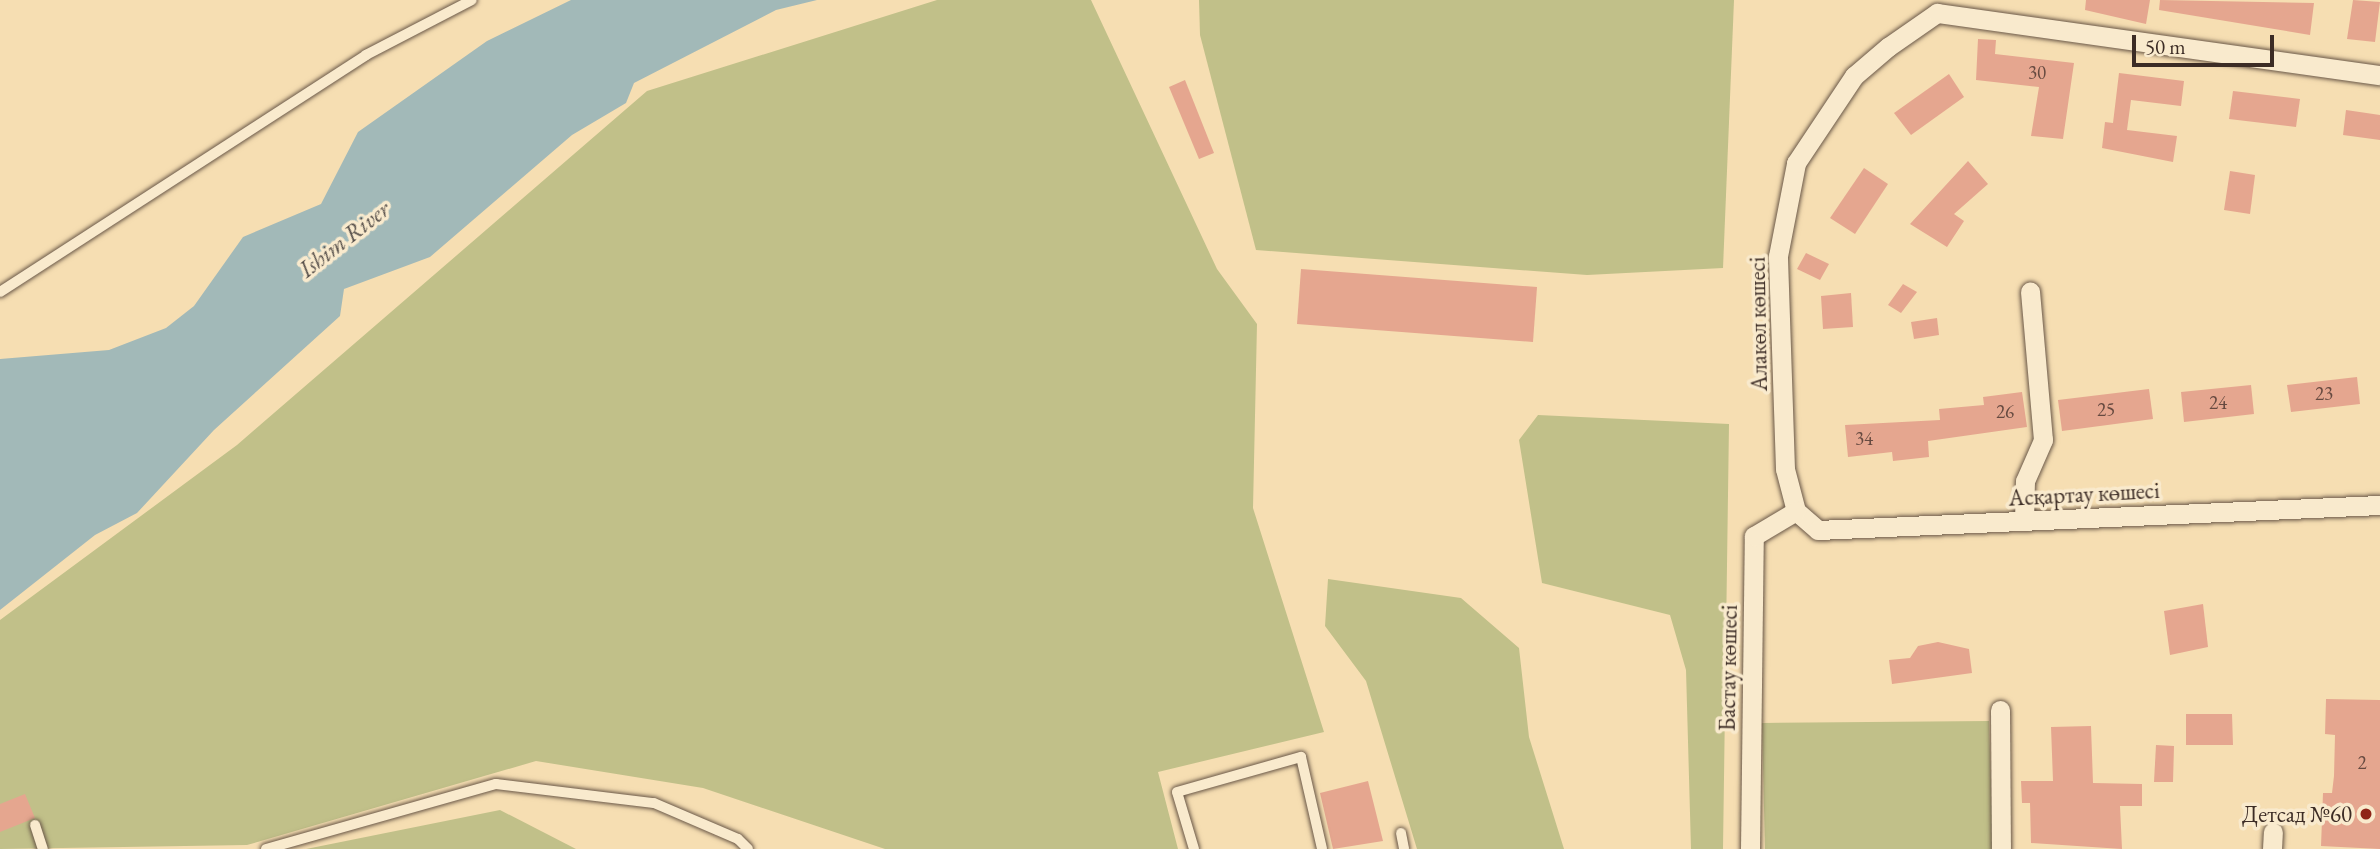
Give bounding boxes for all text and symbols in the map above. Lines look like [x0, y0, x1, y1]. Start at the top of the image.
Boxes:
scale bar [2135, 21, 2277, 65]
text: 50 m [2145, 33, 2186, 60]
house number: 30 [2028, 62, 2046, 84]
water label: Ishim River [293, 194, 395, 284]
street label: Алакөл көшесі [1743, 256, 1773, 392]
house number: 23 [2315, 383, 2333, 405]
house number: 24 [2209, 392, 2227, 414]
house number: 25 [2097, 399, 2115, 421]
house number: 26 [1996, 401, 2014, 423]
house number: 34 [1855, 428, 1873, 450]
street label: Асқартау көшесі [2008, 476, 2160, 512]
street label: Бастау көшесі [1713, 604, 1743, 732]
house number: 2 [2357, 752, 2367, 774]
place label: Детсад №60 [2242, 800, 2352, 828]
marker: Детсад №60 [2358, 806, 2374, 822]

